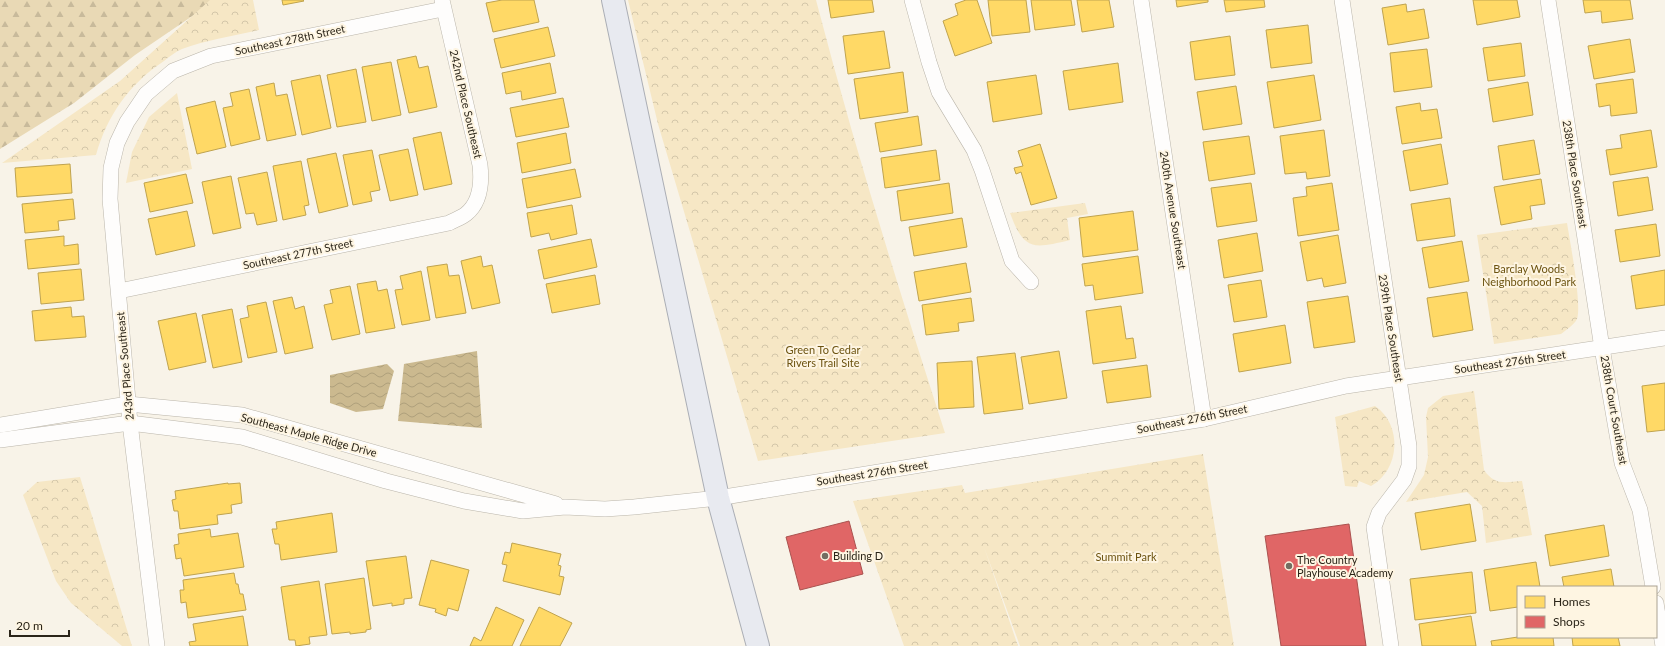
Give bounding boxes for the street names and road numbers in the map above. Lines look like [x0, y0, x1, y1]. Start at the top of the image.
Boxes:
street label: Southeast 278th Street [234, 21, 346, 58]
street label: 242nd Place Southeast [448, 48, 485, 159]
street label: 238th Place Southeast [1561, 119, 1590, 229]
street label: 240th Avenue Southeast [1158, 150, 1189, 270]
street label: Southeast 277th Street [242, 235, 354, 272]
street label: 239th Place Southeast [1377, 273, 1406, 383]
street label: 243rd Place Southeast [113, 311, 136, 421]
street label: Southeast 276th Street [1453, 347, 1566, 376]
street label: 238th Court Southeast [1598, 354, 1631, 466]
street label: Southeast 276th Street [1136, 401, 1248, 436]
street label: Southeast Maple Ridge Drive [240, 410, 379, 459]
street label: Southeast 276th Street [816, 457, 928, 488]

